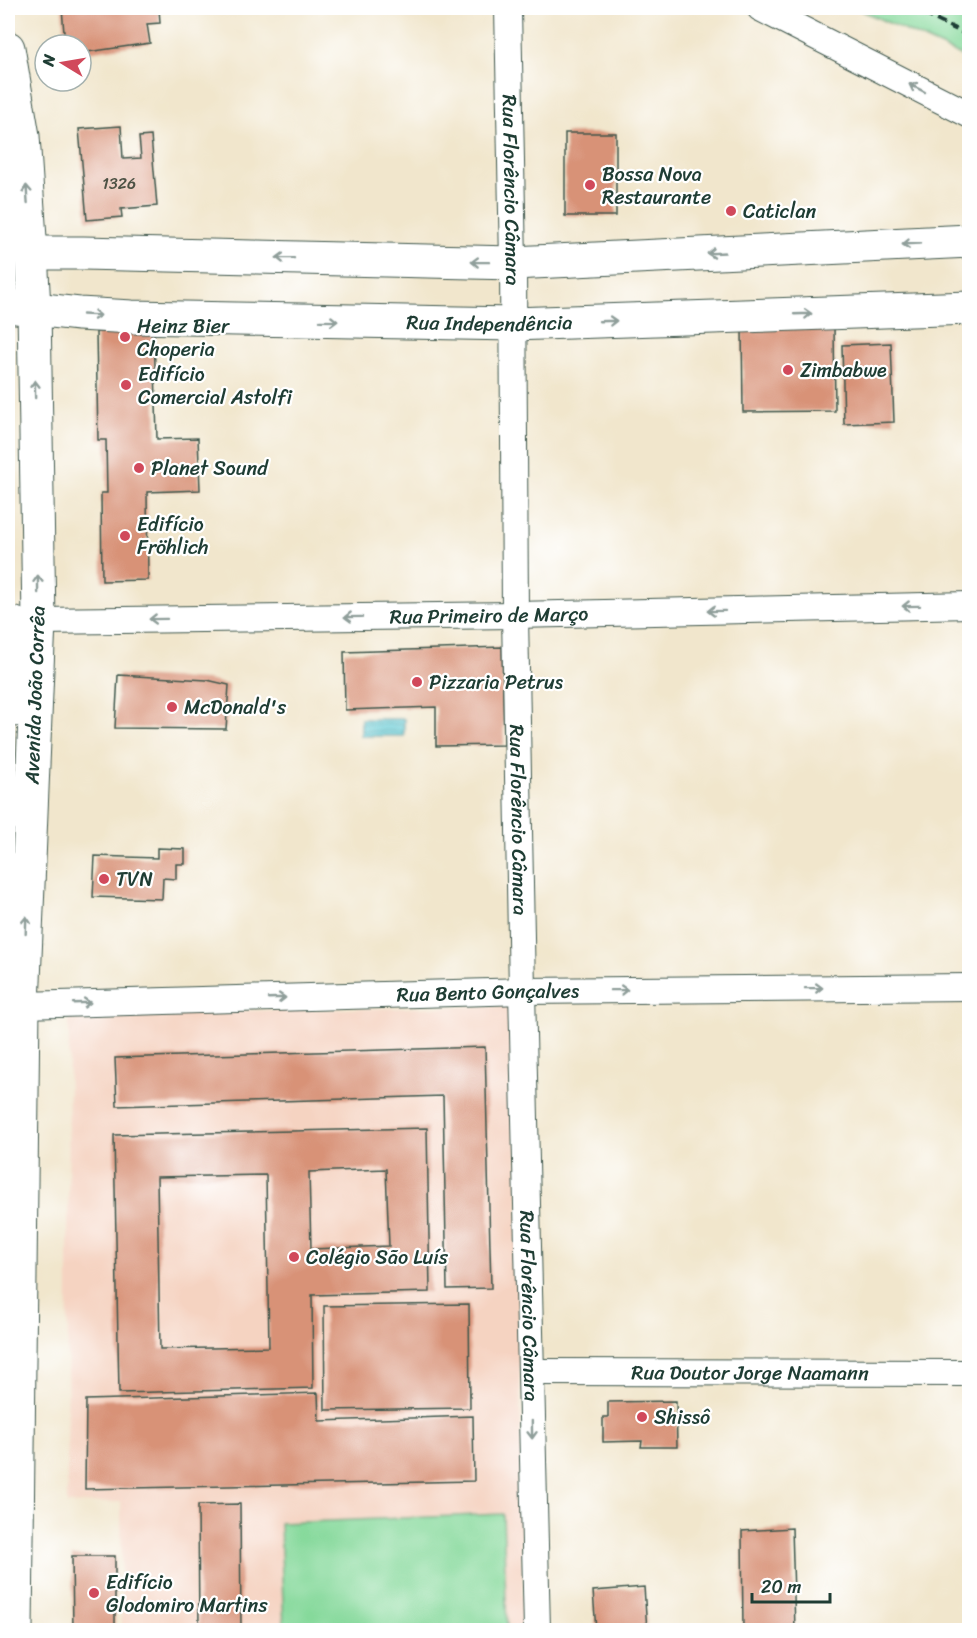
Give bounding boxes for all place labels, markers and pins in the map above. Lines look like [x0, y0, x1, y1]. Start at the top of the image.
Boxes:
place label: Bossa Nova Restaurante [602, 157, 711, 215]
marker: Bossa Nova Restaurante [583, 178, 597, 192]
place label: Caticlan [743, 194, 816, 229]
marker: Caticlan [724, 204, 738, 218]
place label: Heinz Bier Choperia [137, 309, 230, 367]
marker: Heinz Bier Choperia [118, 330, 132, 344]
place label: Zimbabwe [800, 353, 887, 388]
place label: Edifício Comercial Astolfi [138, 357, 293, 415]
marker: Zimbabwe [781, 363, 795, 377]
marker: Edifício Comercial Astolfi [119, 378, 133, 392]
place label: Planet Sound [151, 451, 269, 486]
marker: Planet Sound [132, 461, 146, 475]
place label: Edifício Fröhlich [137, 507, 208, 565]
marker: Edifício Fröhlich [118, 529, 132, 543]
place label: Pizzaria Petrus [429, 665, 564, 700]
marker: Pizzaria Petrus [410, 675, 424, 689]
place label: McDonald's [184, 690, 287, 725]
marker: McDonald's [165, 700, 179, 714]
place label: TVN [116, 862, 153, 897]
marker: TVN [97, 872, 111, 886]
place label: Colégio São Luís [306, 1240, 449, 1275]
marker: Colégio São Luís [287, 1250, 301, 1264]
place label: Shissô [654, 1400, 711, 1435]
marker: Shissô [635, 1410, 649, 1424]
place label: Edifício Glodomiro Martins [106, 1565, 268, 1623]
marker: Edifício Glodomiro Martins [87, 1586, 101, 1600]

